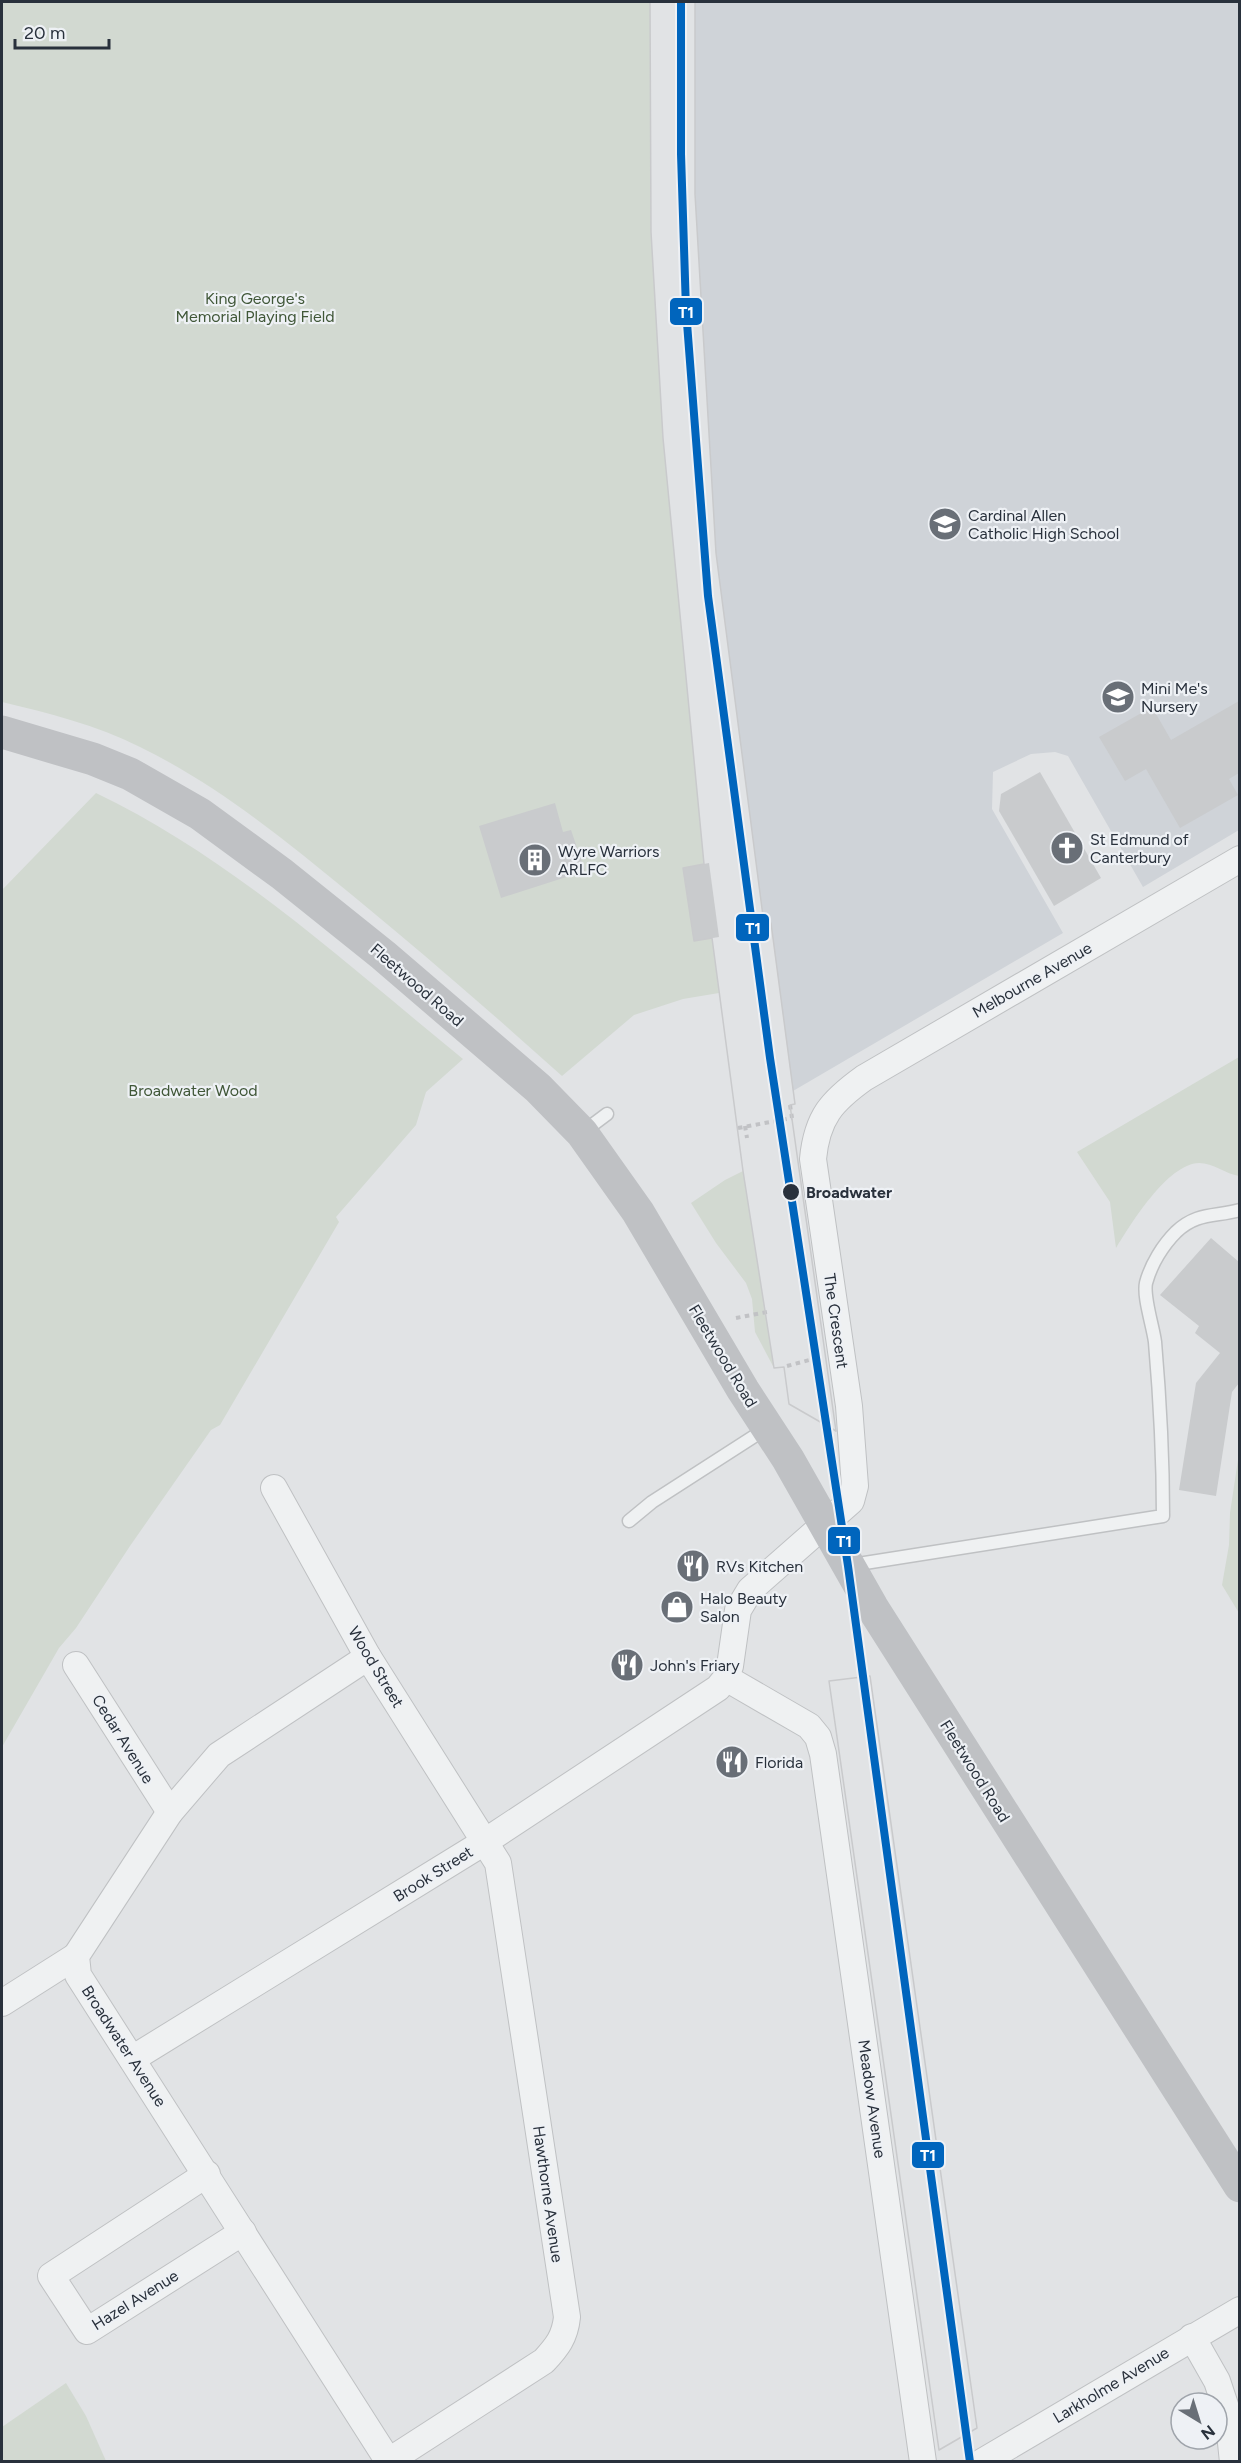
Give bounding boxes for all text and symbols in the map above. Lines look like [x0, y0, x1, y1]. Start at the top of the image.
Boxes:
scale bar [15, 12, 110, 50]
text: 20 m [24, 22, 65, 44]
park label: King George's Memorial Playing Field [175, 289, 335, 326]
line badge: T1 [669, 297, 703, 326]
text: T1 [678, 303, 694, 322]
school or university icon: Cardinal Allen Catholic High School [927, 506, 963, 542]
place label: Cardinal Allen Catholic High School [968, 506, 1119, 543]
school or university icon: Mini Me's Nursery [1100, 679, 1136, 715]
place label: Mini Me's Nursery [1141, 679, 1208, 716]
church icon: St Edmund of Canterbury [1049, 830, 1085, 866]
place label: St Edmund of Canterbury [1090, 830, 1189, 867]
building icon: Wyre Warriors ARLFC [517, 842, 553, 878]
place label: Wyre Warriors ARLFC [558, 842, 659, 879]
line badge: T1 [735, 913, 770, 942]
text: T1 [745, 919, 761, 938]
street label: Melbourne Avenue [969, 938, 1095, 1022]
street label: Fleetwood Road [367, 940, 467, 1030]
park label: Broadwater Wood [128, 1081, 258, 1100]
marker: Broadwater [781, 1182, 801, 1202]
place label: Broadwater [806, 1183, 892, 1202]
street label: The Crescent [820, 1272, 852, 1370]
street label: Fleetwood Road [685, 1301, 761, 1411]
line badge: T1 [827, 1526, 861, 1555]
text: T1 [836, 1532, 852, 1551]
restaurant icon: RVs Kitchen [675, 1548, 711, 1584]
place label: RVs Kitchen [716, 1557, 803, 1576]
shop icon: Halo Beauty Salon [659, 1589, 695, 1625]
place label: Halo Beauty Salon [700, 1589, 788, 1626]
street label: Wood Street [344, 1623, 408, 1711]
restaurant icon: John's Friary [609, 1647, 645, 1683]
place label: John's Friary [650, 1656, 740, 1675]
street label: Cedar Avenue [88, 1691, 158, 1787]
street label: Fleetwood Road [936, 1716, 1014, 1826]
restaurant icon: Florida [714, 1744, 750, 1780]
place label: Florida [755, 1753, 803, 1772]
street label: Brook Street [390, 1842, 476, 1906]
street label: Broadwater Avenue [78, 1982, 170, 2110]
street label: Meadow Avenue [854, 2039, 890, 2160]
street label: Hawthorne Avenue [529, 2124, 567, 2264]
line badge: T1 [911, 2141, 945, 2169]
text: T1 [920, 2146, 936, 2165]
street label: Hazel Avenue [88, 2266, 182, 2334]
street label: Larkholme Avenue [1050, 2343, 1173, 2427]
north arrow [1169, 2391, 1229, 2451]
text: N [1197, 2421, 1219, 2444]

